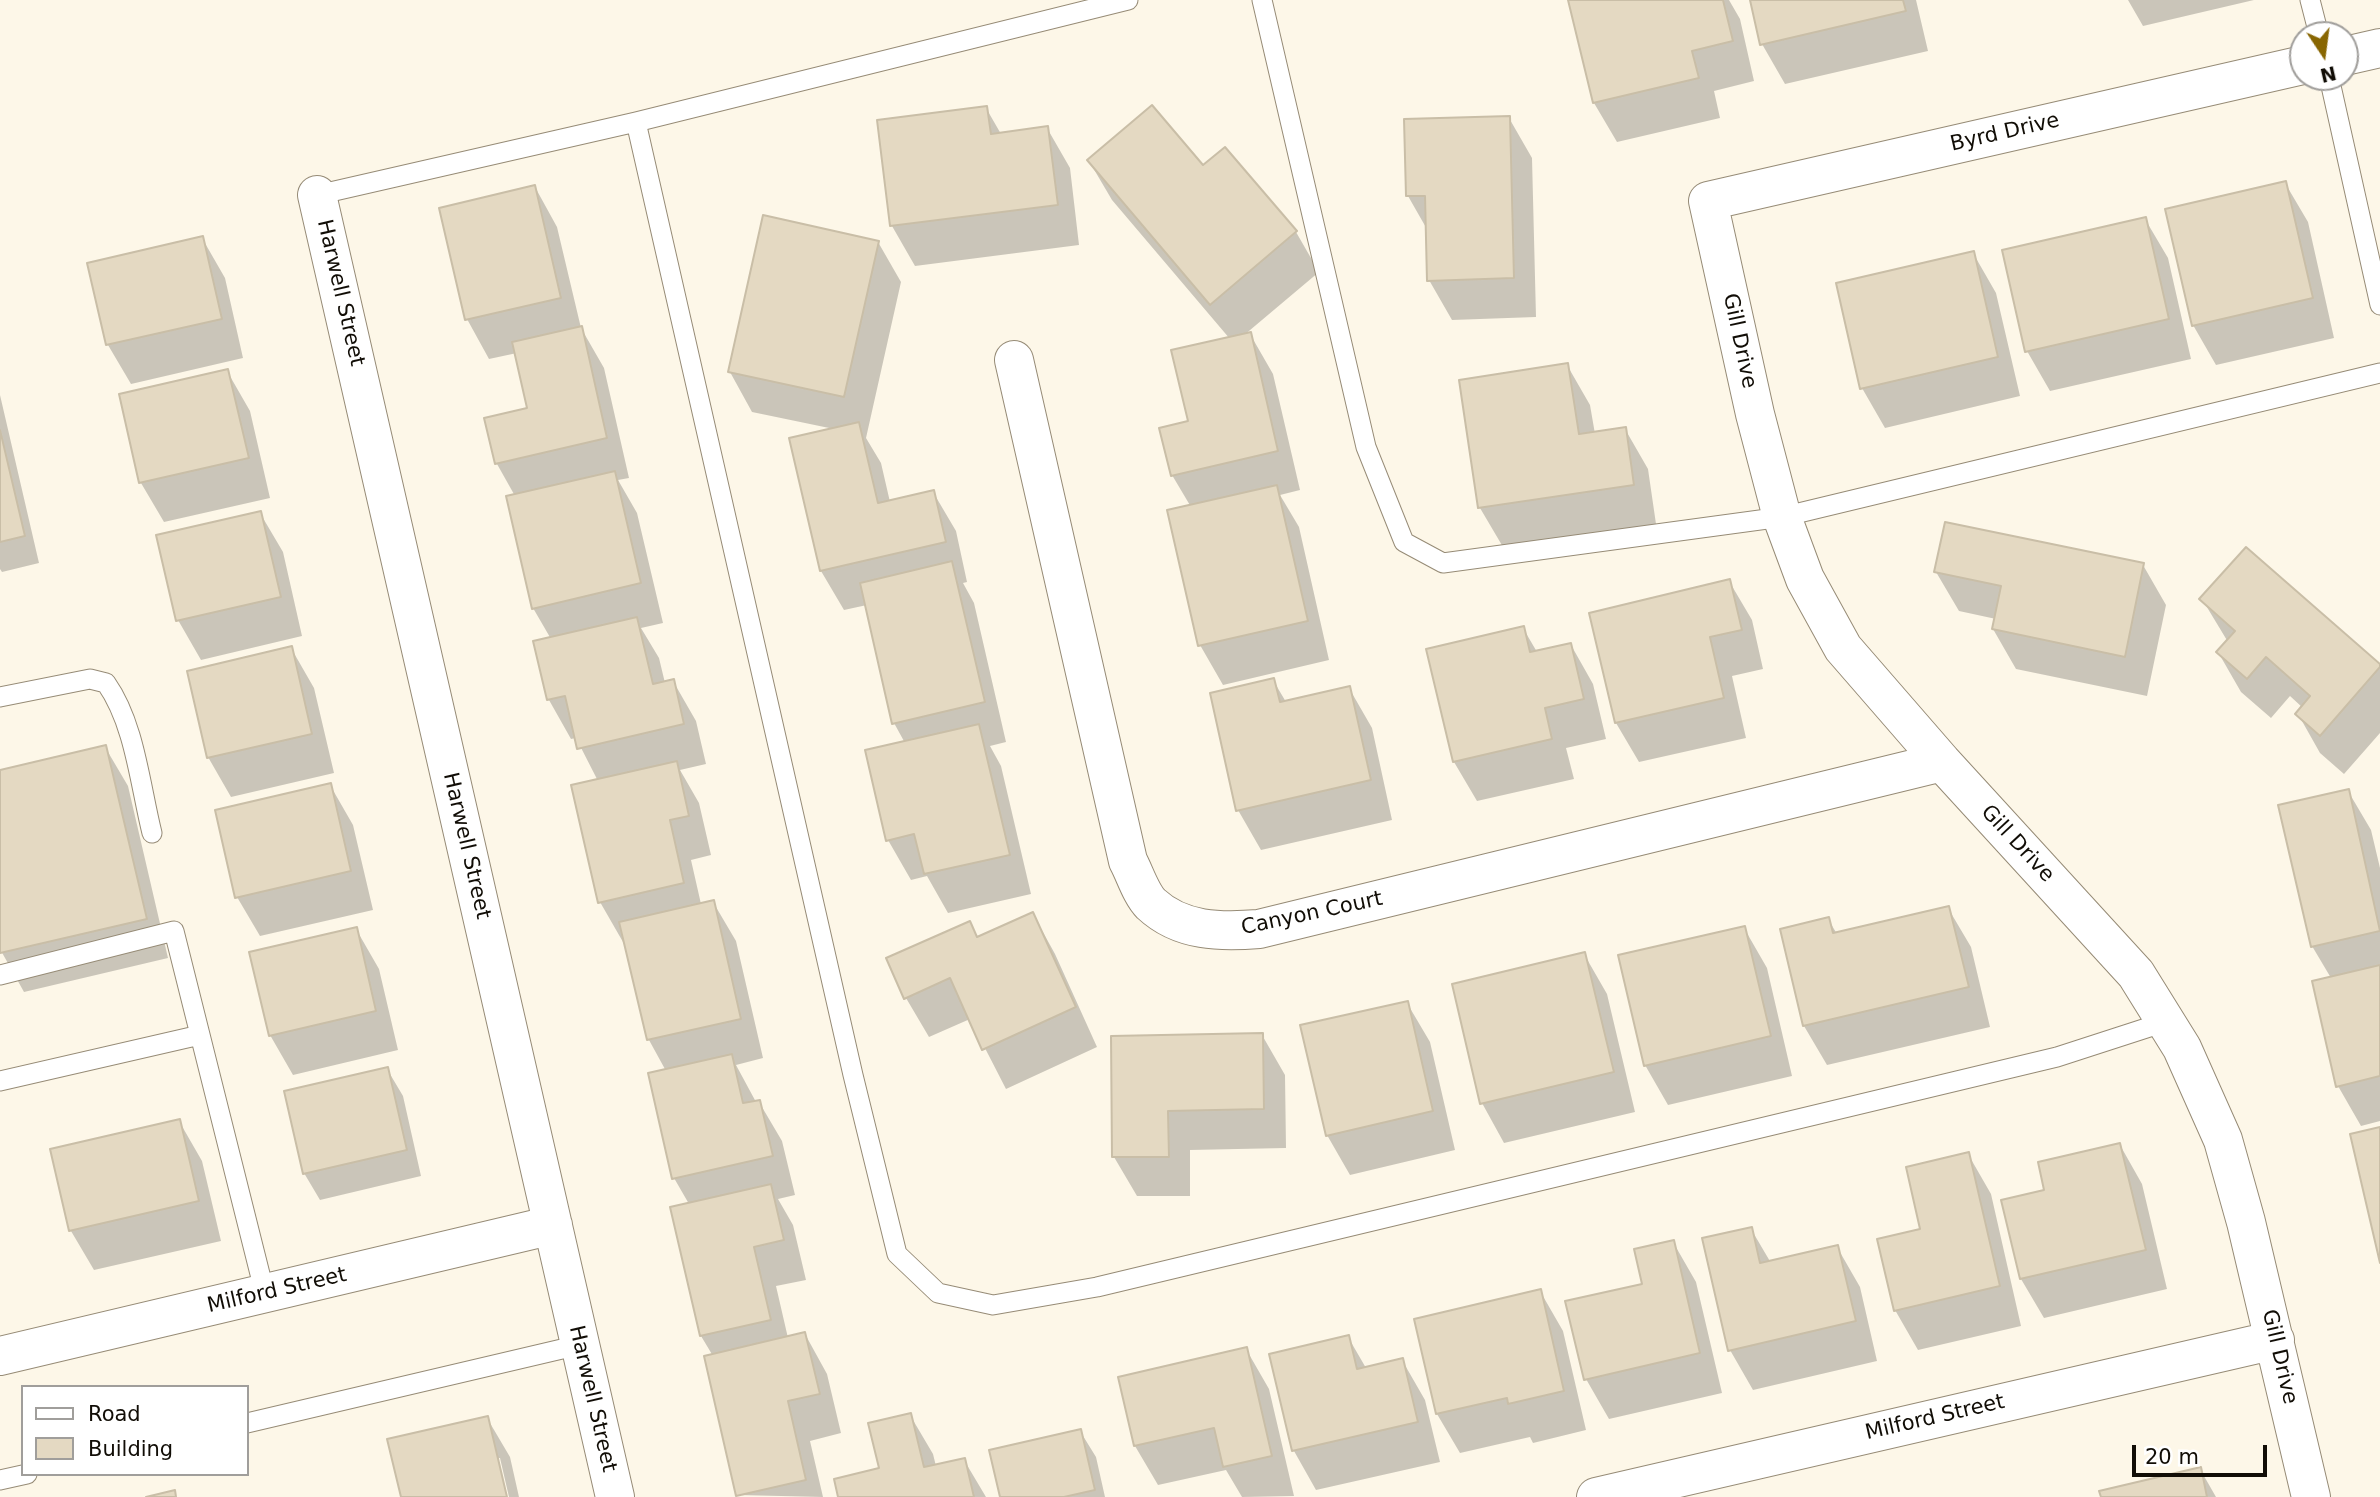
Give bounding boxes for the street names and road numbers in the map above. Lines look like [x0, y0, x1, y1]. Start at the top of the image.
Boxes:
street label: Byrd Drive [1948, 108, 2062, 158]
street label: Harwell Street [311, 217, 369, 369]
street label: Gill Drive [1717, 291, 1761, 391]
street label: Harwell Street [437, 770, 495, 922]
street label: Gill Drive [1975, 800, 2059, 888]
street label: Canyon Court [1239, 887, 1385, 941]
street label: Milford Street [205, 1263, 349, 1319]
street label: Gill Drive [2256, 1307, 2302, 1407]
street label: Harwell Street [563, 1323, 621, 1475]
street label: Milford Street [1863, 1390, 2007, 1446]

